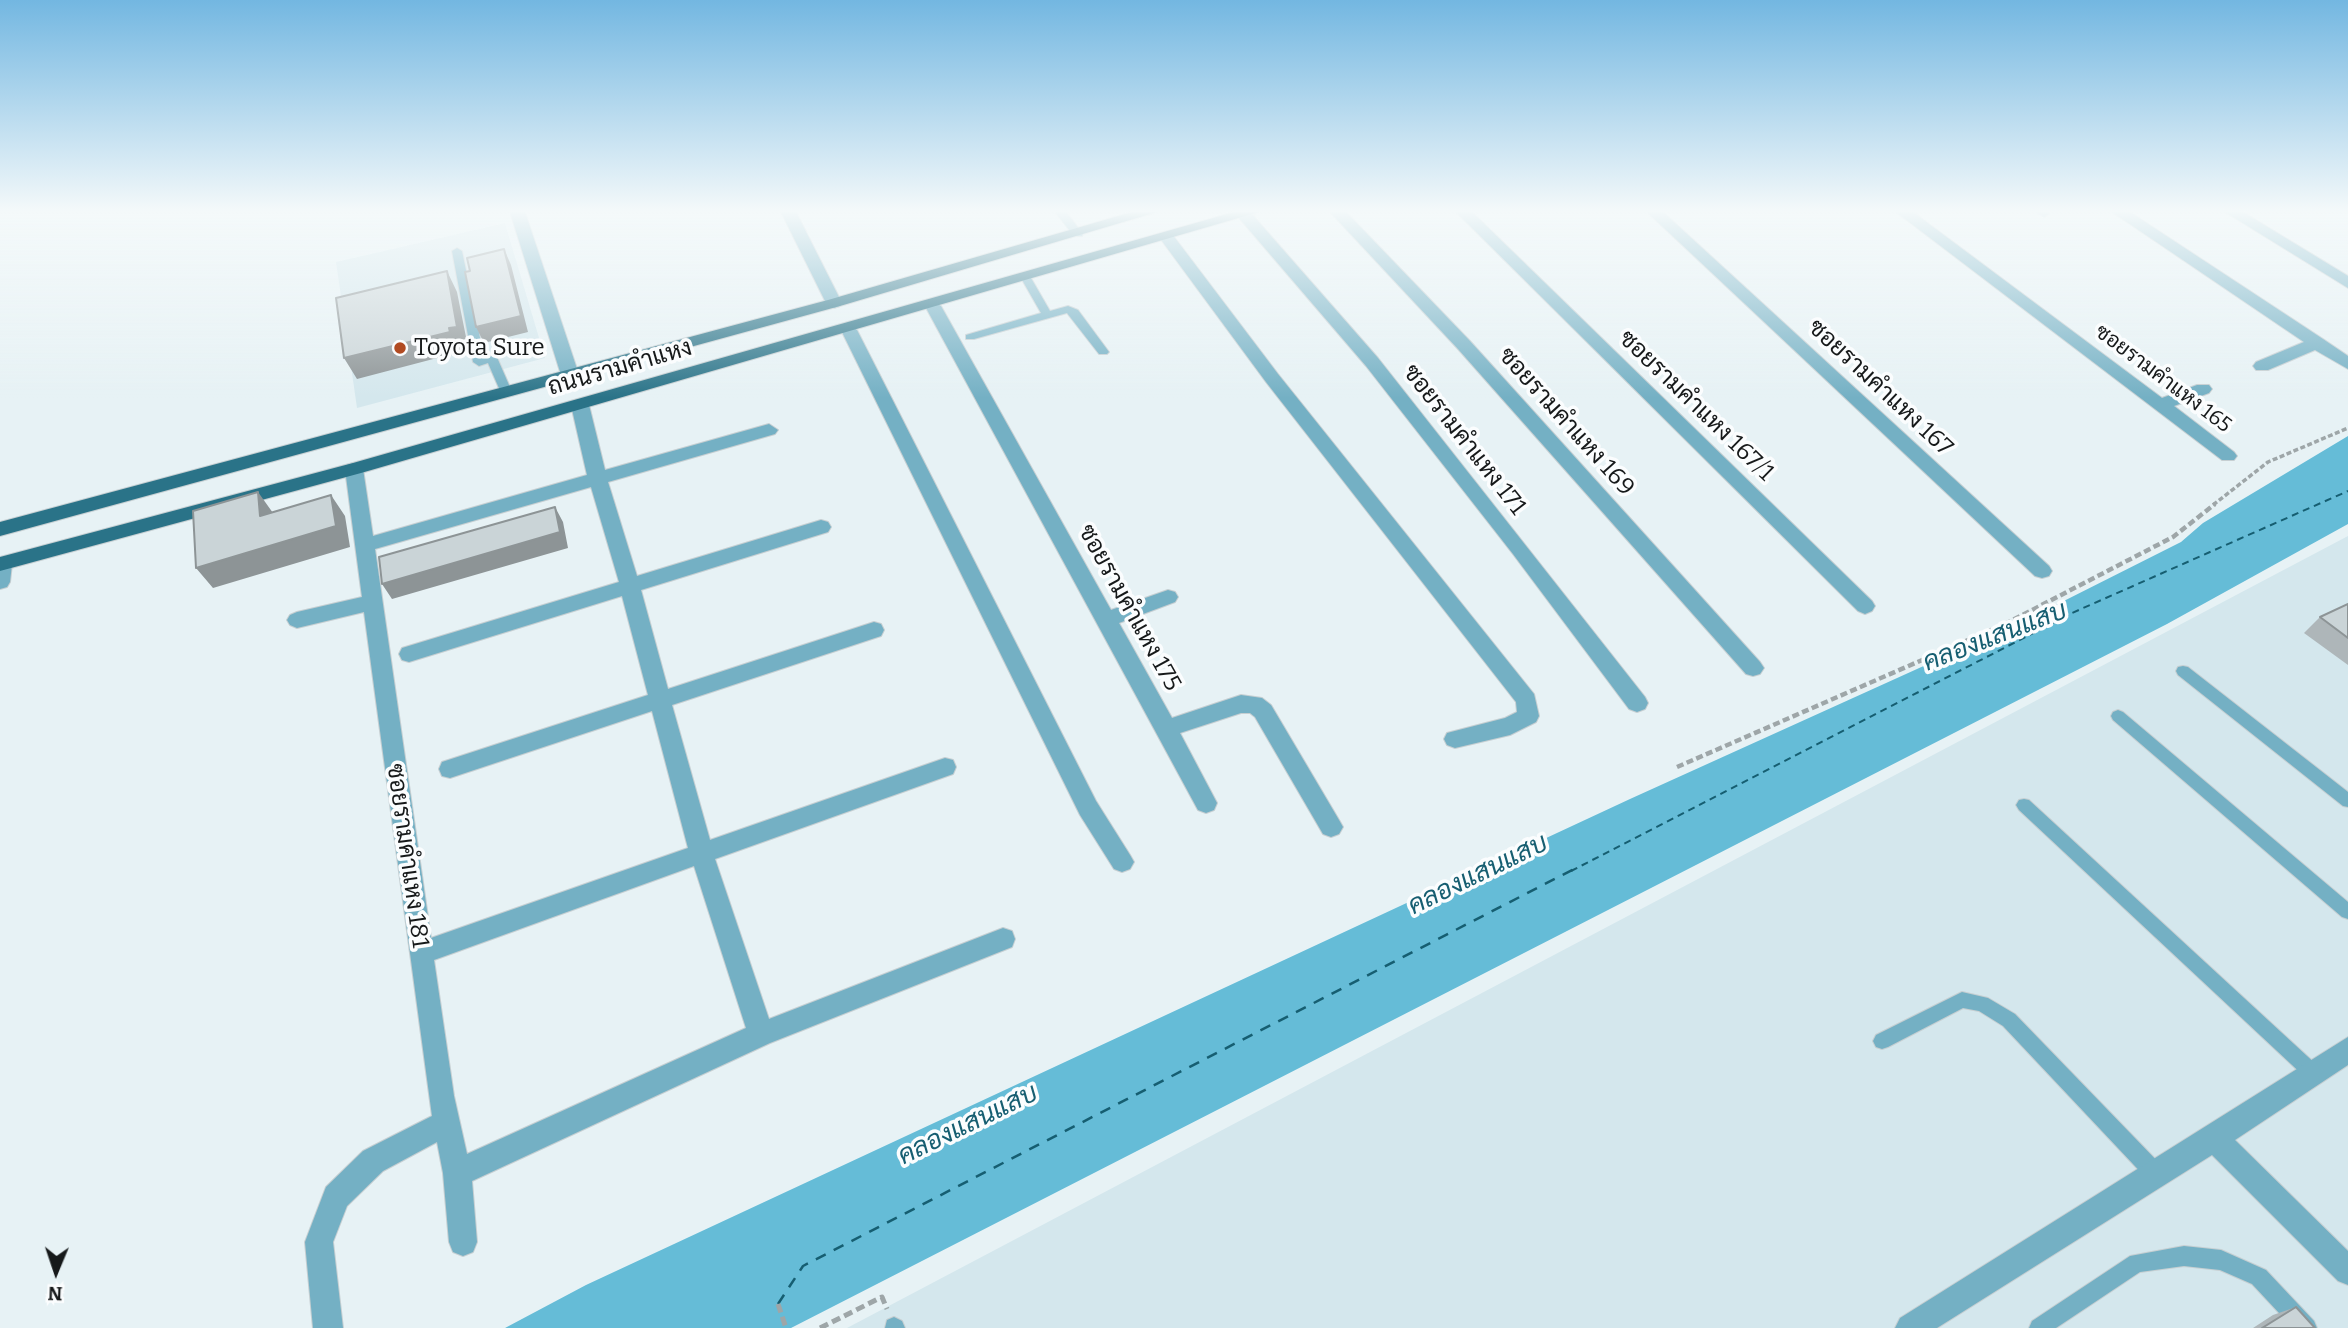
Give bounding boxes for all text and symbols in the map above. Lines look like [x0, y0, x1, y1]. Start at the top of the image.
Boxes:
street label: ซอยรามคำแหง 167 [1802, 314, 1958, 462]
street label: ซอยรามคำแหง 165 [2090, 319, 2236, 439]
street label: ซอยรามคำแหง 167/1 [1612, 325, 1780, 487]
place label: Toyota Sure [414, 334, 545, 362]
street label: ถนนรามคำแหง [545, 334, 695, 402]
marker: Toyota Sure [392, 340, 408, 356]
street label: ซอยรามคำแหง 169 [1492, 342, 1640, 502]
street label: ซอยรามคำแหง 171 [1396, 359, 1532, 521]
street label: ซอยรามคำแหง 175 [1071, 520, 1187, 696]
water label: คลองแสนแสบ [1919, 595, 2071, 679]
street label: ซอยรามคำแหง 181 [380, 762, 434, 950]
water label: คลองแสนแสบ [1403, 828, 1553, 922]
water label: คลองแสนแสบ [893, 1078, 1043, 1172]
north arrow [21, 1237, 91, 1307]
text: N [48, 1282, 63, 1305]

